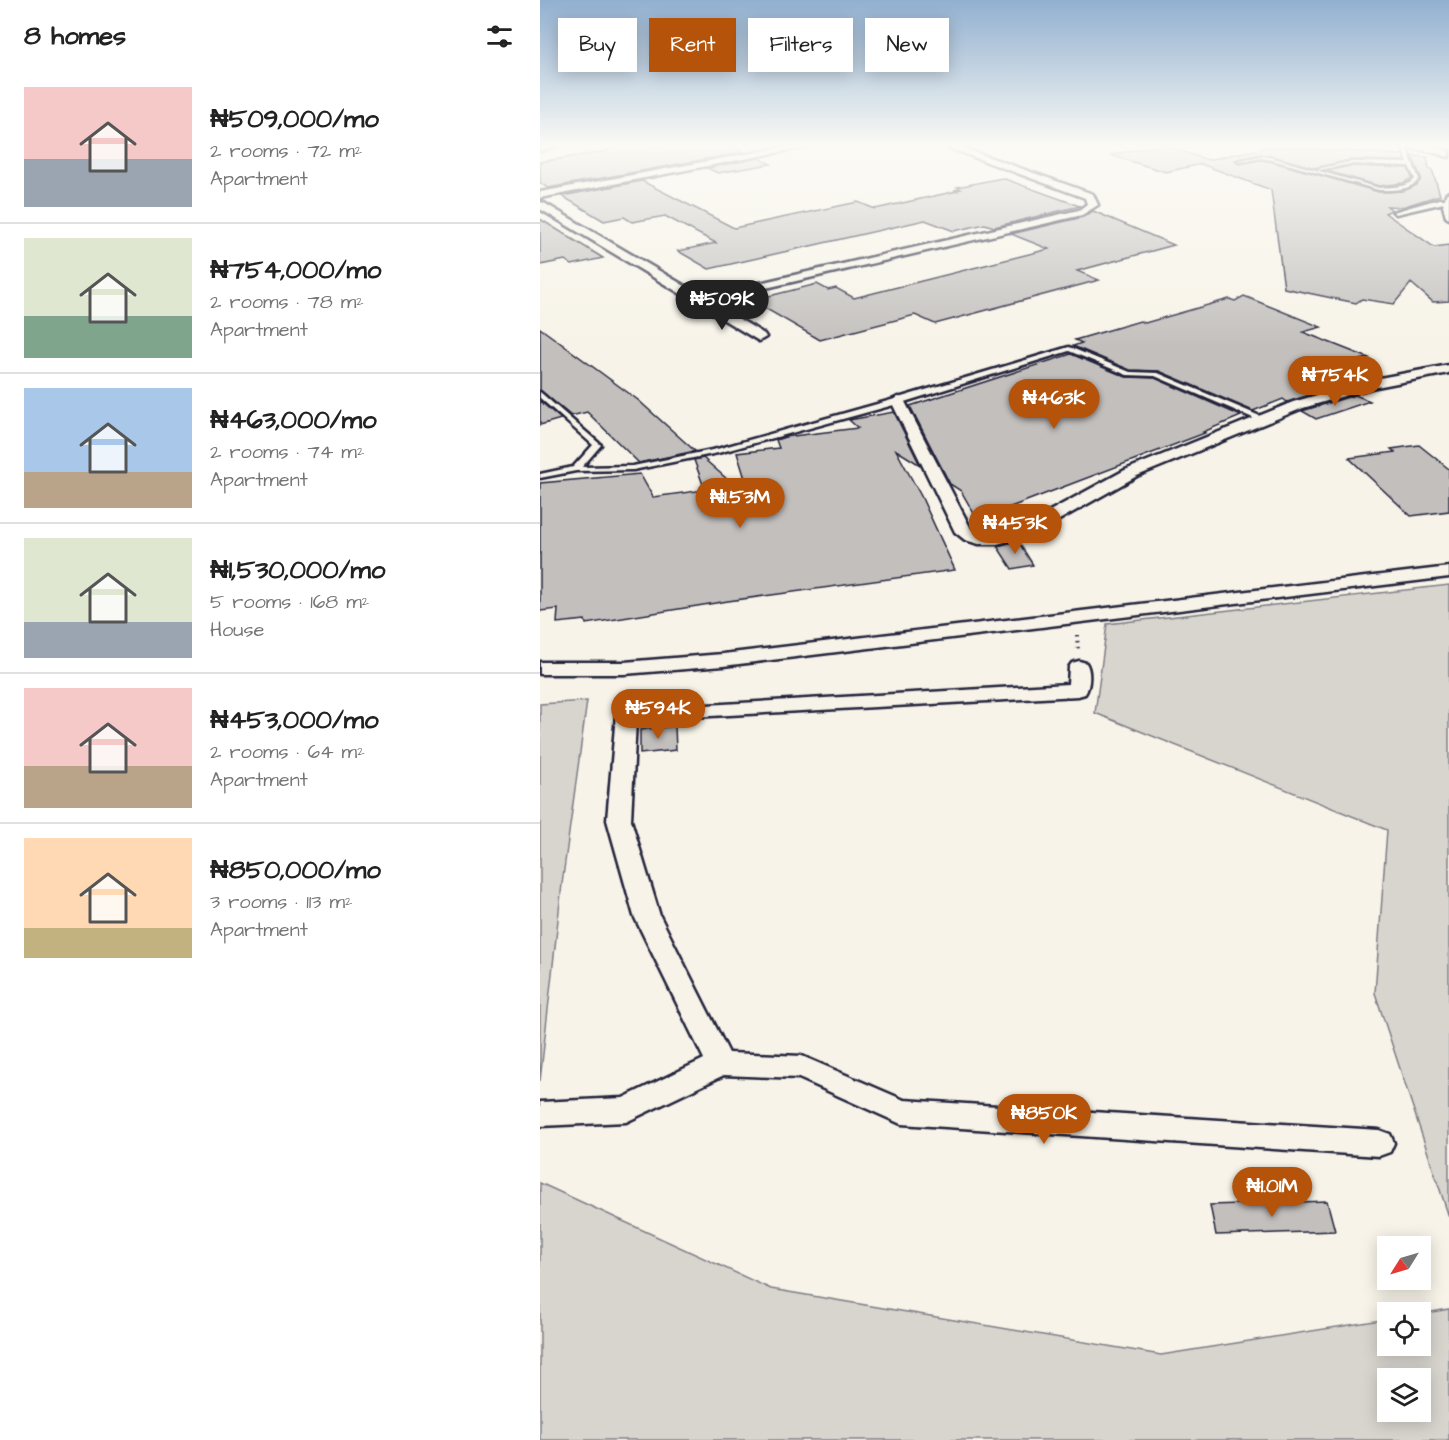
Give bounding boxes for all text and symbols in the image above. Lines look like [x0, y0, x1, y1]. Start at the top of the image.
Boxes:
text: 8 homes [24, 18, 126, 54]
chip: Buy [558, 18, 637, 72]
chip: Rent [649, 18, 736, 72]
chip: Filters [748, 18, 853, 72]
chip: New [865, 18, 949, 72]
icon: filters [483, 20, 516, 53]
text: ₦509,000/mo [210, 101, 379, 137]
icon: home [72, 111, 144, 183]
text: 2 rooms · 72 m² [210, 137, 362, 165]
text: Apartment [210, 165, 308, 193]
text: ₦754,000/mo [210, 252, 381, 288]
icon: home [72, 262, 144, 334]
pin: ₦509K [680, 280, 764, 331]
text: ₦509K [690, 285, 754, 313]
text: 2 rooms · 78 m² [210, 288, 364, 316]
text: Apartment [210, 316, 308, 344]
pin: ₦754K [1293, 356, 1377, 407]
text: ₦754K [1302, 361, 1368, 389]
pin: ₦463K [1012, 379, 1096, 430]
text: ₦463K [1023, 384, 1085, 412]
text: ₦463,000/mo [210, 402, 377, 438]
icon: home [72, 412, 144, 484]
text: 2 rooms · 74 m² [210, 438, 364, 466]
text: Apartment [210, 466, 308, 494]
pin: ₦1.53M [691, 478, 789, 529]
text: ₦1.53M [710, 483, 770, 511]
pin: ₦453K [973, 504, 1057, 555]
text: ₦453K [983, 509, 1047, 537]
text: ₦1,530,000/mo [210, 552, 385, 588]
icon: home [72, 562, 144, 634]
text: 5 rooms · 168 m² [210, 588, 369, 616]
text: House [210, 616, 264, 644]
pin: ₦594K [616, 689, 700, 740]
text: ₦594K [625, 694, 691, 722]
text: ₦453,000/mo [210, 702, 379, 738]
icon: home [72, 712, 144, 784]
text: 2 rooms · 64 m² [210, 738, 365, 766]
text: Apartment [210, 766, 308, 794]
text: ₦850,000/mo [210, 852, 381, 888]
icon: home [72, 862, 144, 934]
text: 3 rooms · 113 m² [210, 888, 353, 916]
text: Apartment [210, 916, 308, 944]
pin: ₦850K [1002, 1094, 1086, 1145]
text: ₦850K [1011, 1099, 1077, 1127]
pin: ₦1.01M [1223, 1167, 1321, 1218]
text: ₦1.01M [1246, 1172, 1298, 1200]
north arrow [1377, 1236, 1431, 1290]
map controls [1377, 1236, 1431, 1422]
button: locate [1377, 1302, 1431, 1356]
button: layers [1377, 1368, 1431, 1422]

